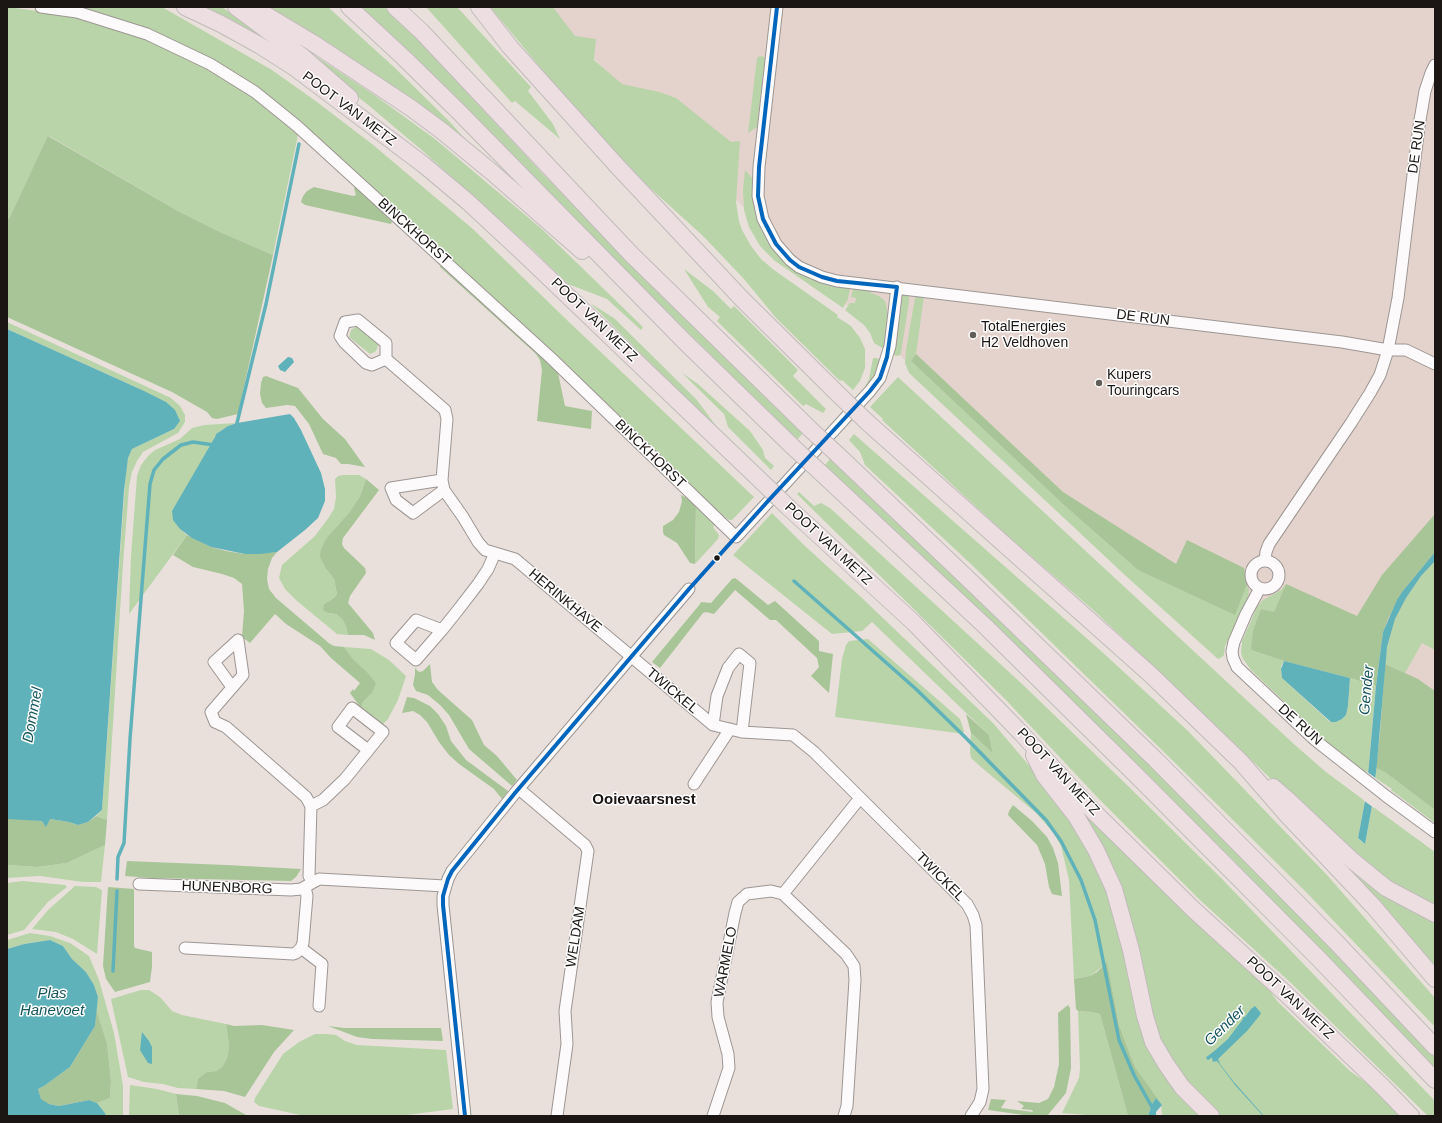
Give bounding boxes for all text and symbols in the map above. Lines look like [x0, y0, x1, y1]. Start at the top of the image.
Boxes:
street label: POOT VAN METZ [299, 68, 399, 150]
street label: DE RUN [1405, 119, 1429, 175]
street label: BINCKHORST [374, 195, 454, 269]
street label: POOT VAN METZ [547, 275, 641, 365]
street label: DE RUN [1115, 306, 1171, 330]
place label: TotalEnergies H2 Veldhoven [981, 319, 1068, 352]
marker: TotalEnergies H2 Veldhoven [968, 330, 978, 340]
place label: Kupers Touringcars [1107, 367, 1179, 400]
marker: Kupers Touringcars [1094, 378, 1104, 388]
street label: BINCKHORST [611, 416, 689, 492]
street label: POOT VAN METZ [781, 499, 875, 589]
unlabelled marker [712, 553, 722, 563]
street label: HERINKHAVE [525, 566, 605, 636]
water label: Gender [1356, 664, 1378, 716]
street label: TWICKEL [643, 665, 701, 717]
water label: Dommel [19, 686, 47, 744]
street label: DE RUN [1274, 701, 1326, 749]
street label: POOT VAN METZ [1013, 725, 1103, 819]
district label: Ooievaarsnest [592, 791, 696, 809]
street label: TWICKEL [912, 849, 968, 905]
street label: HUNENBORG [181, 878, 273, 898]
street label: WELDAM [563, 905, 589, 969]
street label: WARMELO [711, 925, 741, 999]
street label: POOT VAN METZ [1243, 953, 1337, 1043]
water label: Plas Hanevoet [20, 985, 84, 1020]
water label: Gender [1201, 1002, 1249, 1050]

